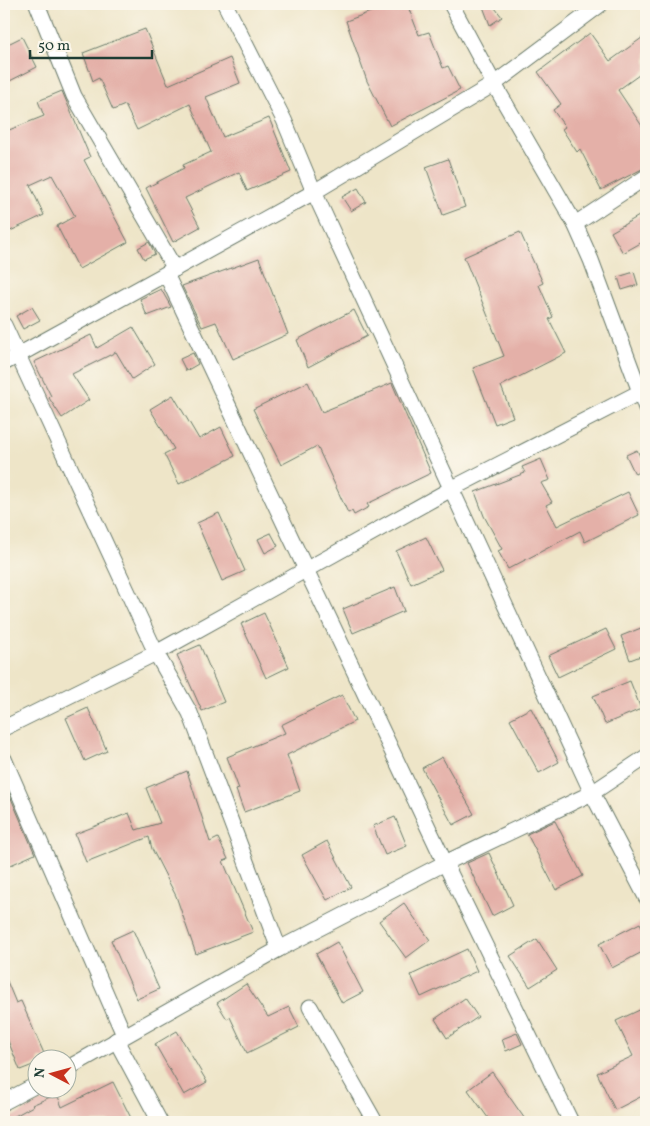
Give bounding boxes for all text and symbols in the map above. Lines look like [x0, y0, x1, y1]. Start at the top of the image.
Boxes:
scale bar [30, 28, 152, 60]
text: 50 m [38, 36, 70, 57]
north arrow [28, 1048, 78, 1098]
text: N [31, 1067, 51, 1079]

